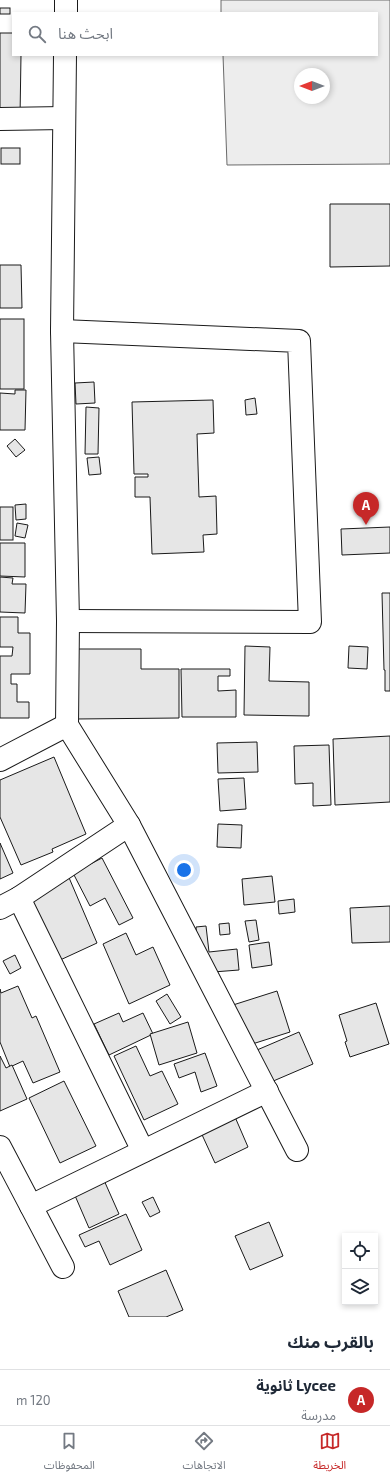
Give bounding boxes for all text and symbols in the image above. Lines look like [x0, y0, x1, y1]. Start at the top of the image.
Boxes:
search box [12, 12, 378, 56]
icon: search [26, 23, 48, 45]
text: ابحث هنا [58, 24, 113, 42]
north arrow [294, 68, 330, 104]
pin: A [353, 492, 379, 525]
your location [174, 860, 194, 880]
map controls [342, 1233, 378, 1305]
button: locate [342, 1233, 378, 1269]
button: layers [342, 1269, 378, 1305]
text: بالقرب منك [287, 1331, 374, 1351]
text: Lycee ثانوية [256, 1376, 336, 1394]
text: 120 m [16, 1392, 51, 1408]
text: A [357, 1392, 365, 1408]
text: مدرسة [301, 1407, 336, 1423]
tab: المحفوظات [44, 1430, 95, 1477]
tab: الاتجاهات [183, 1430, 226, 1477]
tab: الخريطة [313, 1430, 346, 1477]

